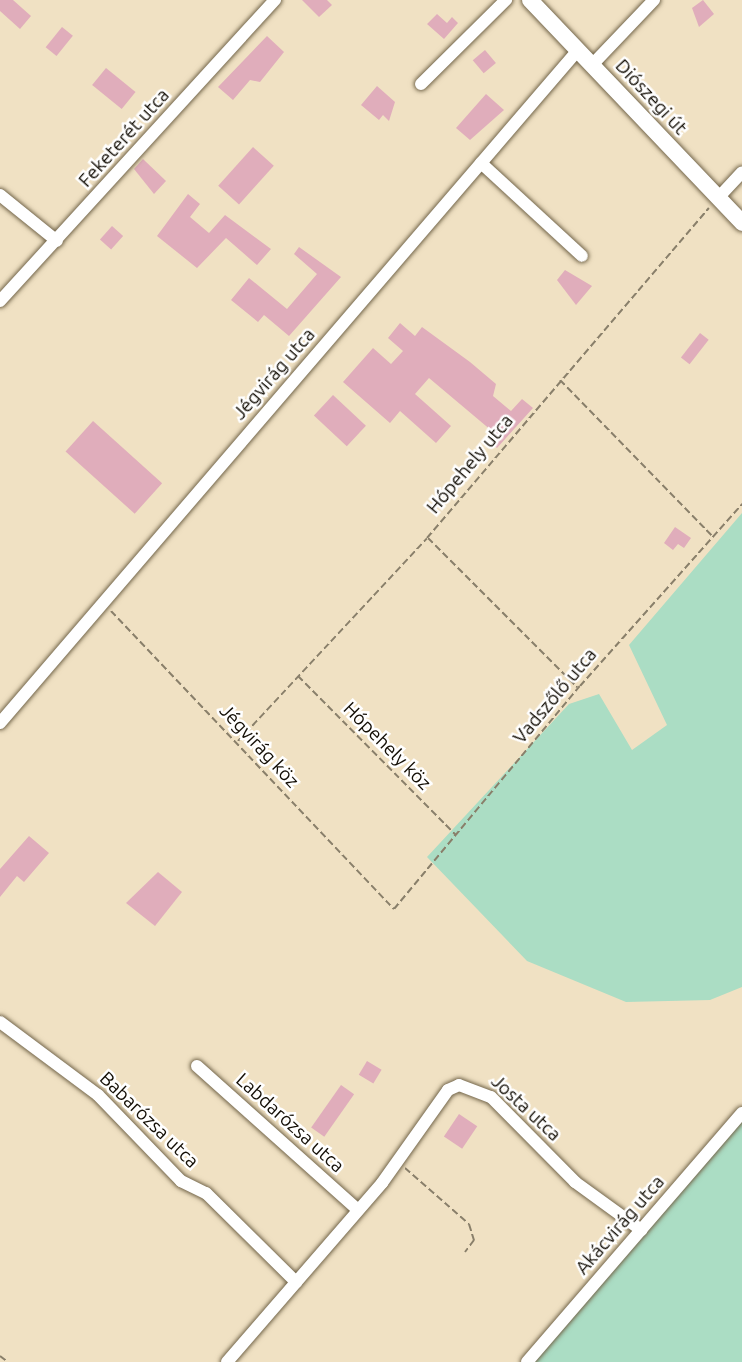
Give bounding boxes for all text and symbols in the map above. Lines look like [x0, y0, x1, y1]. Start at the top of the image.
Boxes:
street label: Diószegi út [610, 55, 692, 139]
street label: Feketerét utca [74, 84, 174, 192]
street label: Jégvirág utca [228, 324, 320, 424]
street label: Hópehely utca [422, 410, 518, 518]
street label: Vadszőlő utca [508, 644, 602, 748]
street label: Hópehely köz [338, 697, 436, 795]
street label: Jégvirág köz [215, 700, 303, 792]
street label: Babarózsa utca [95, 1067, 203, 1173]
street label: Labdarózsa utca [231, 1069, 349, 1177]
street label: Josta utca [486, 1070, 566, 1146]
street label: Akácvirág utca [571, 1171, 669, 1279]

